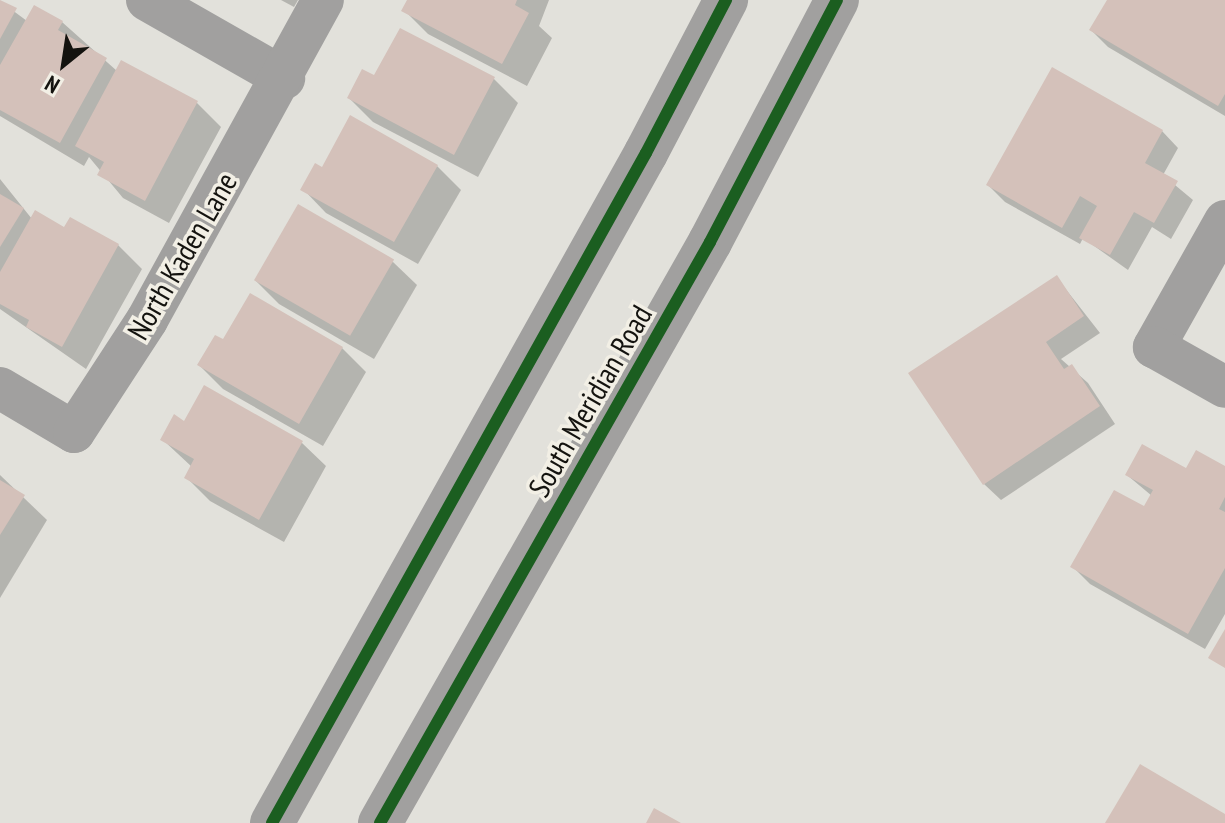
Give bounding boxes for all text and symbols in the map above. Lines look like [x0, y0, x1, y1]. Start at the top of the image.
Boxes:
north arrow [24, 24, 104, 104]
text: N [40, 70, 64, 100]
street label: North Kaden Lane [120, 166, 244, 346]
street label: South Meridian Road [521, 299, 659, 503]

